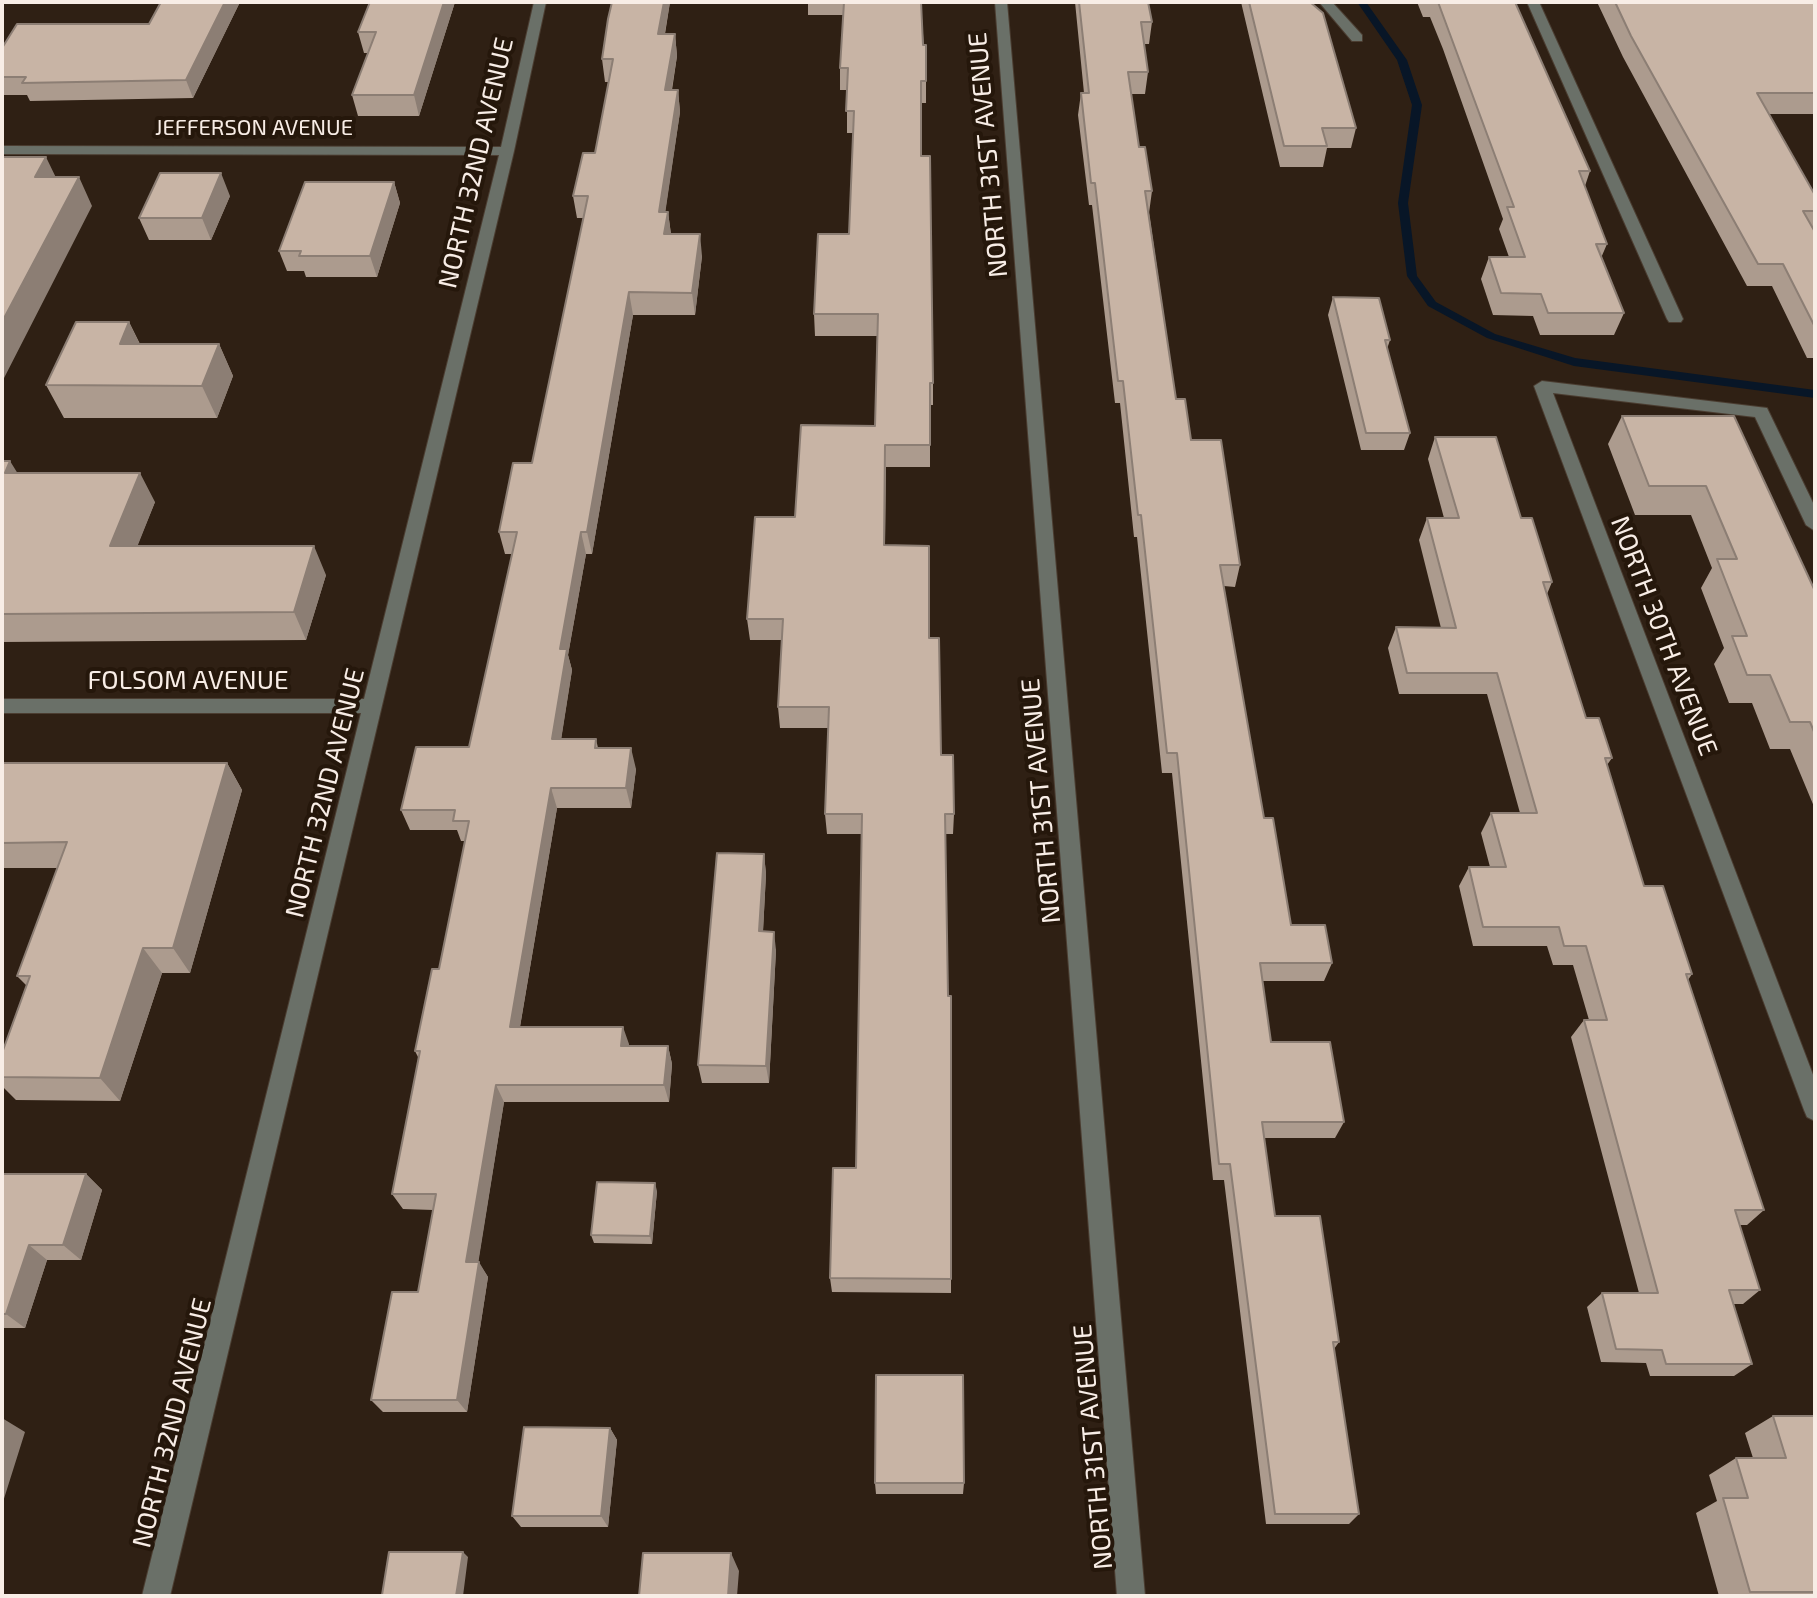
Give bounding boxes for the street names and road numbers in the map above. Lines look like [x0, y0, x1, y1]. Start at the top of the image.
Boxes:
street label: NORTH 31ST AVENUE [962, 31, 1014, 279]
street label: NORTH 32ND AVENUE [432, 35, 520, 291]
street label: JEFFERSON AVENUE [155, 115, 353, 141]
street label: NORTH 30TH AVENUE [1604, 512, 1724, 760]
street label: FOLSOM AVENUE [87, 664, 289, 696]
street label: NORTH 32ND AVENUE [279, 665, 371, 921]
street label: NORTH 31ST AVENUE [1015, 677, 1067, 925]
street label: NORTH 32ND AVENUE [126, 1295, 218, 1551]
street label: NORTH 31ST AVENUE [1067, 1323, 1119, 1571]

